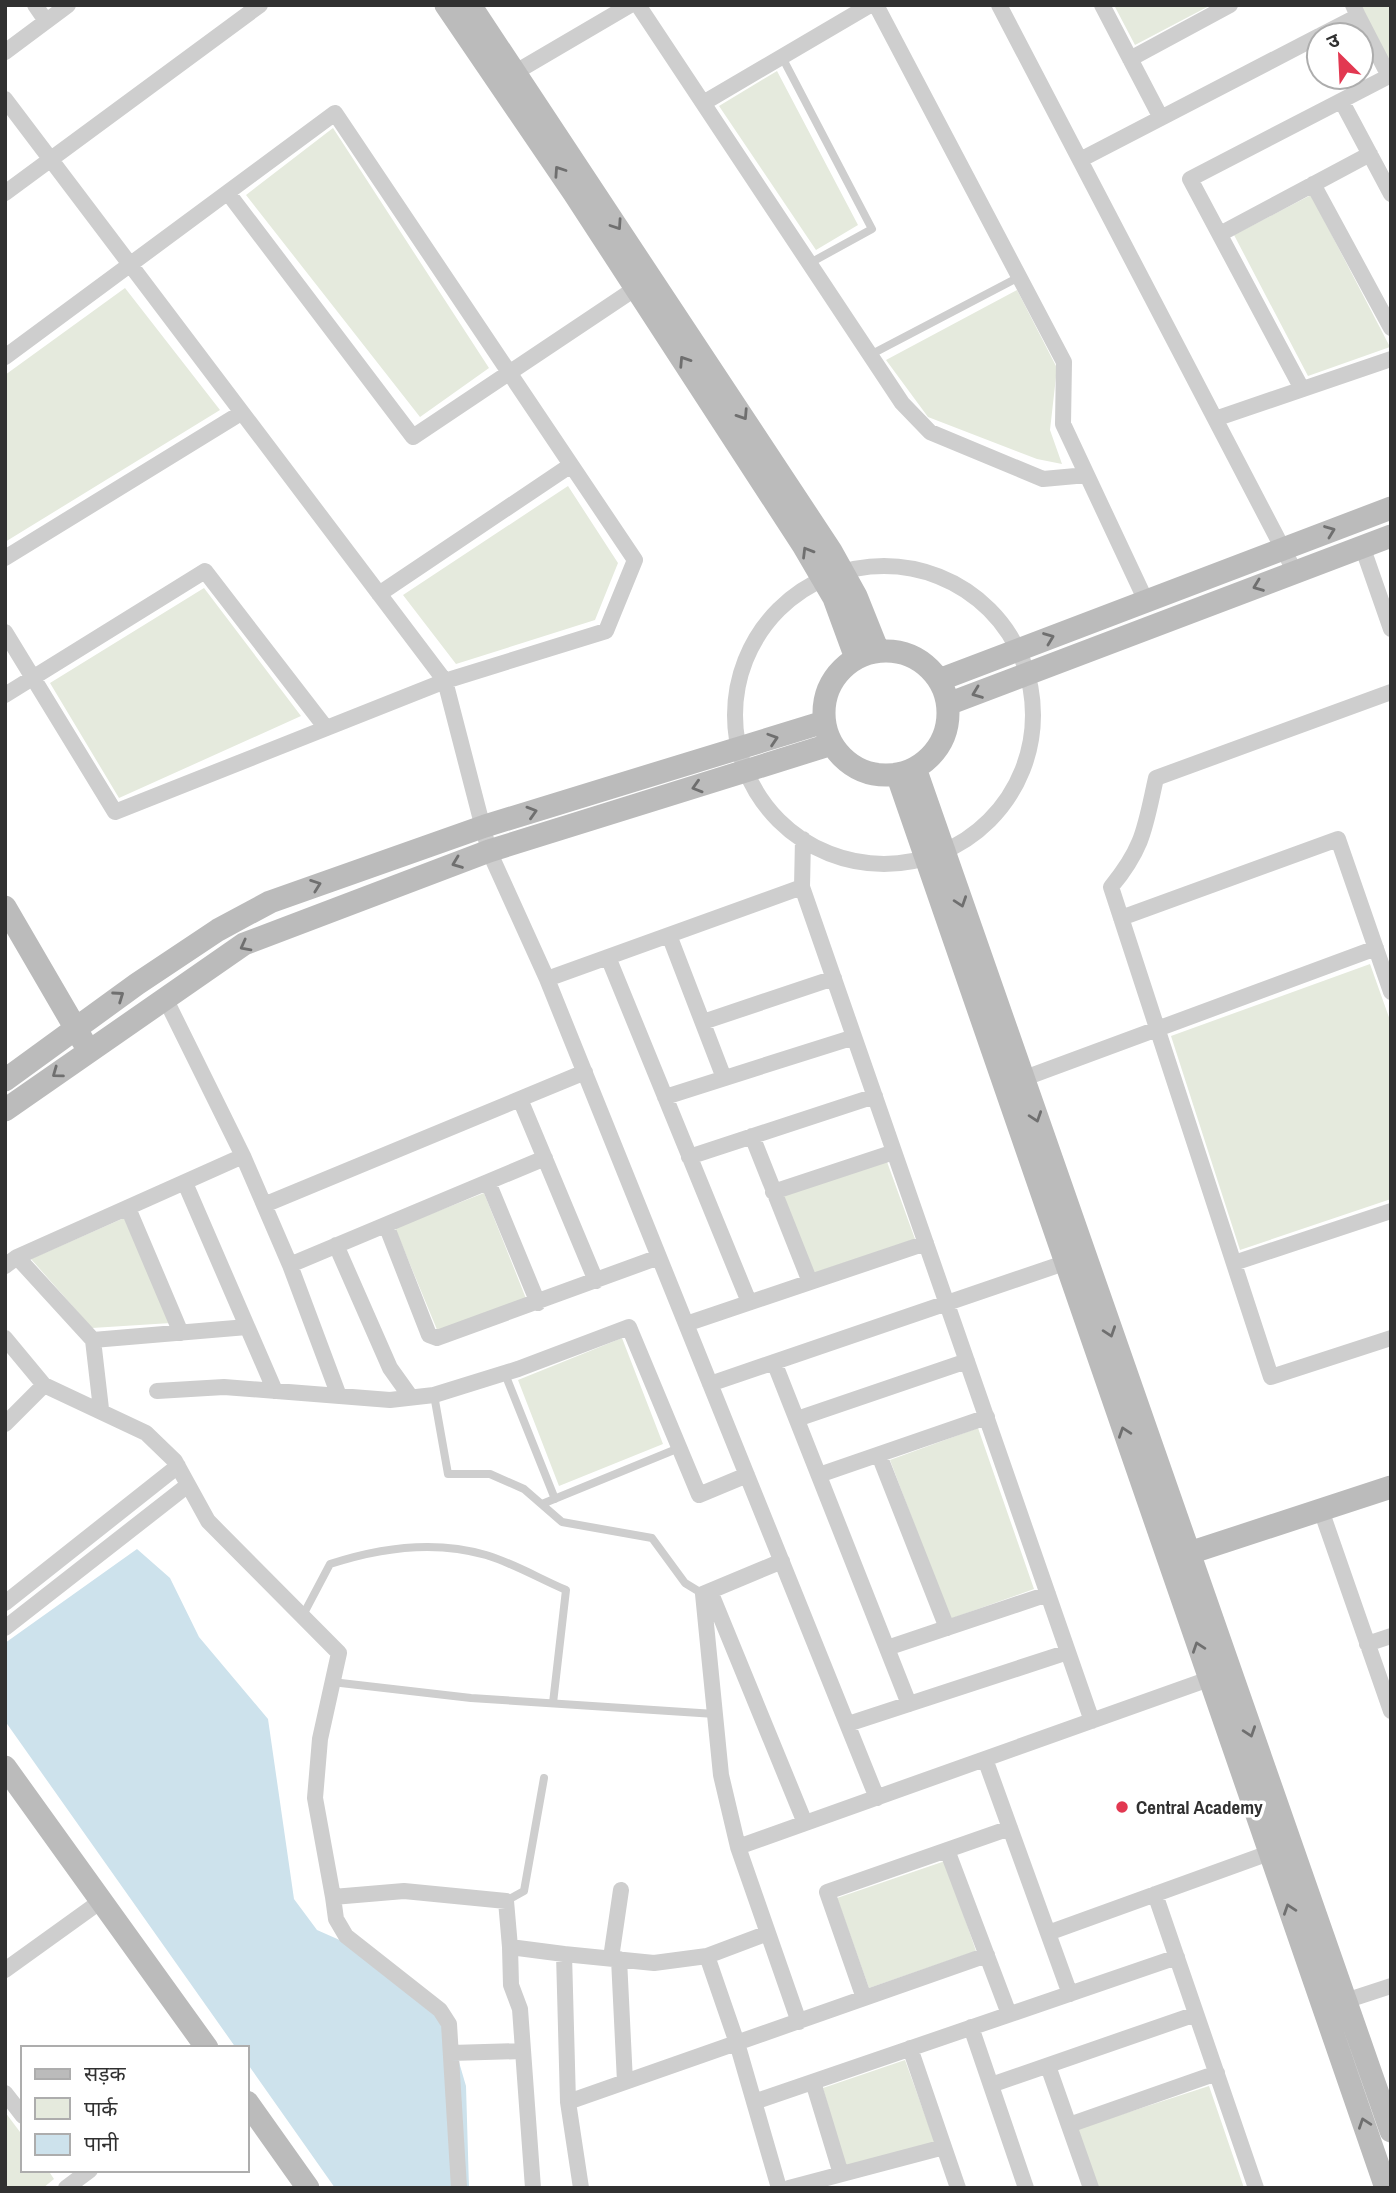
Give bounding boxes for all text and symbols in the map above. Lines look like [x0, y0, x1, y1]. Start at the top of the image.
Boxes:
north arrow [1305, 21, 1375, 91]
text: उ [1323, 26, 1344, 55]
one-way arrow [555, 166, 567, 179]
one-way arrow [609, 217, 621, 230]
one-way arrow [679, 356, 692, 369]
one-way arrow [734, 407, 747, 420]
one-way arrow [1324, 525, 1336, 539]
one-way arrow [803, 547, 816, 560]
one-way arrow [1253, 578, 1265, 592]
one-way arrow [1042, 632, 1054, 646]
one-way arrow [972, 685, 984, 699]
one-way arrow [766, 733, 779, 747]
one-way arrow [691, 779, 703, 794]
one-way arrow [526, 805, 538, 820]
one-way arrow [451, 855, 463, 869]
one-way arrow [310, 879, 322, 893]
one-way arrow [953, 895, 967, 908]
one-way arrow [240, 937, 252, 951]
one-way arrow [111, 992, 124, 1004]
one-way arrow [52, 1065, 64, 1077]
one-way arrow [1028, 1110, 1042, 1123]
one-way arrow [1102, 1326, 1116, 1338]
one-way arrow [1118, 1427, 1132, 1439]
one-way arrow [1192, 1642, 1206, 1654]
one-way arrow [1242, 1725, 1256, 1737]
place label: Central Academy [1136, 1794, 1263, 1820]
marker: Central Academy [1114, 1799, 1130, 1815]
one-way arrow [1283, 1903, 1297, 1915]
legend [21, 2046, 248, 2172]
text: सड़क [84, 2059, 126, 2088]
text: पार्क [84, 2094, 118, 2123]
one-way arrow [1358, 2118, 1372, 2130]
text: पानी [84, 2129, 119, 2158]

